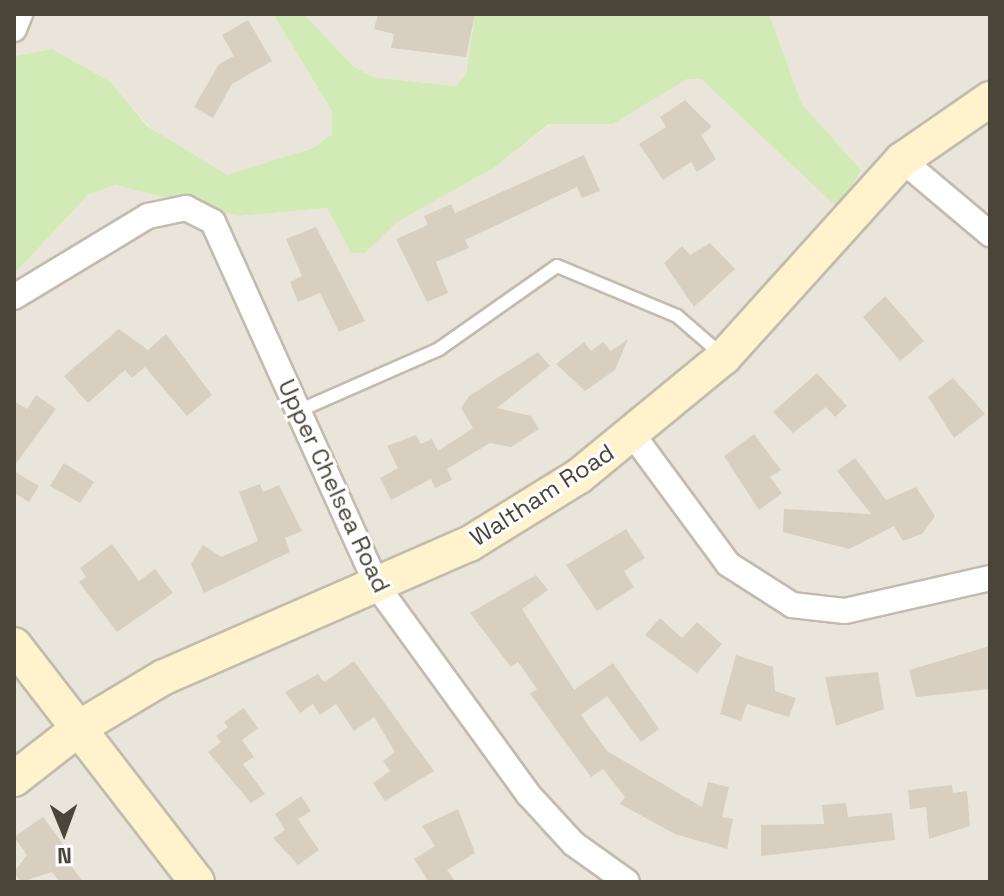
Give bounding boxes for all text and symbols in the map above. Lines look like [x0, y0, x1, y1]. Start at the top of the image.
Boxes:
street label: Upper Chelsea Road [272, 375, 396, 597]
street label: Waltham Road [465, 438, 619, 552]
north arrow [24, 792, 104, 872]
text: N [57, 842, 72, 870]

